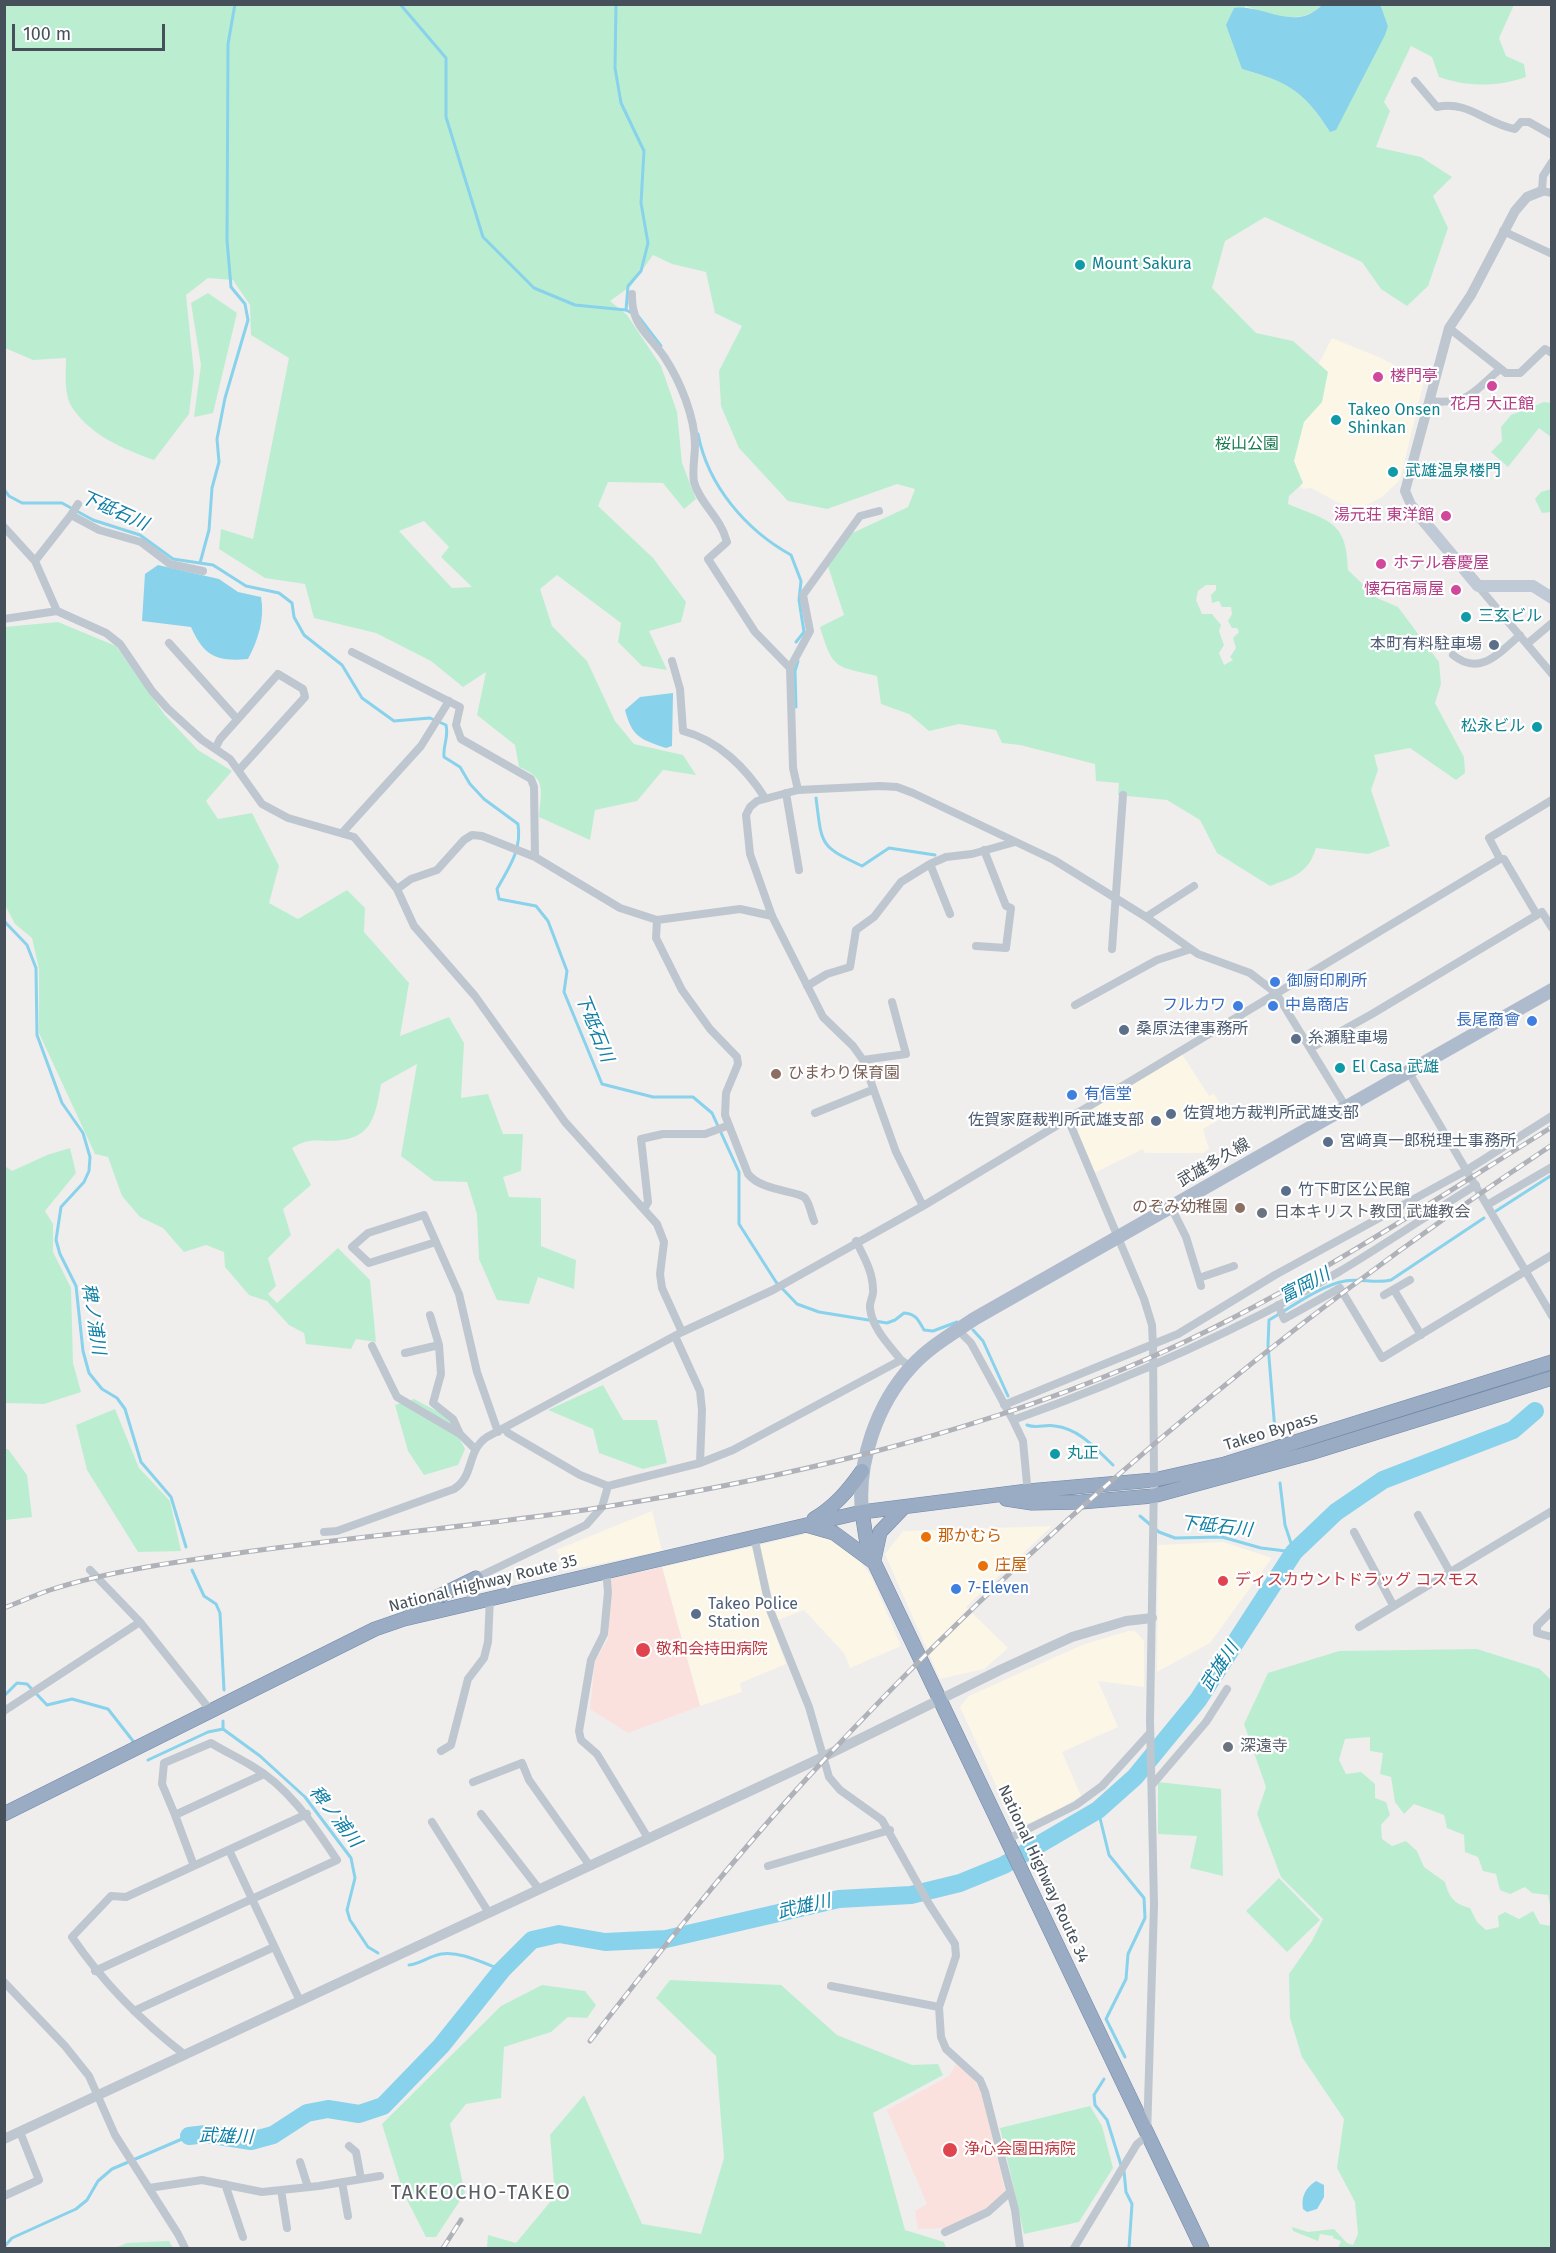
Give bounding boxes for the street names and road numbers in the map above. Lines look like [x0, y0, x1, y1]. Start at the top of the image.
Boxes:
street label: 武雄多久線 [1175, 1135, 1253, 1191]
street label: Takeo Bypass [1222, 1409, 1320, 1455]
street label: National Highway Route 35 [387, 1551, 579, 1617]
street label: National Highway Route 34 [993, 1782, 1093, 1966]

